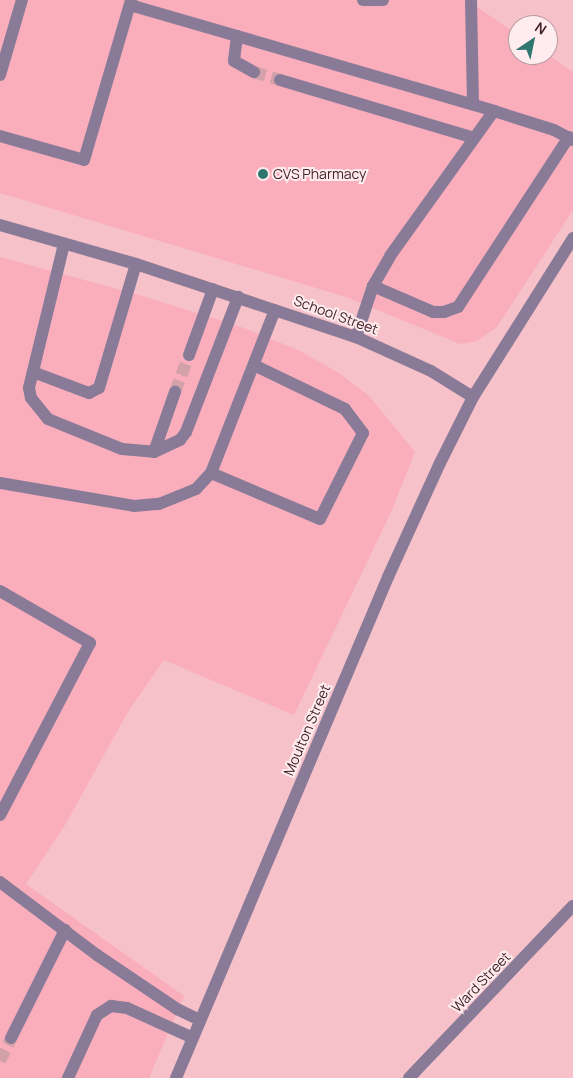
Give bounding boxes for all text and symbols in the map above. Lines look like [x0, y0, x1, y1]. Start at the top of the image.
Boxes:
north arrow [508, 15, 558, 65]
text: N [532, 17, 551, 39]
place label: CVS Pharmacy [273, 166, 366, 182]
marker: CVS Pharmacy [257, 168, 269, 180]
street label: School Street [292, 292, 380, 338]
street label: Moulton Street [280, 682, 334, 778]
street label: Ward Street [448, 948, 514, 1016]

